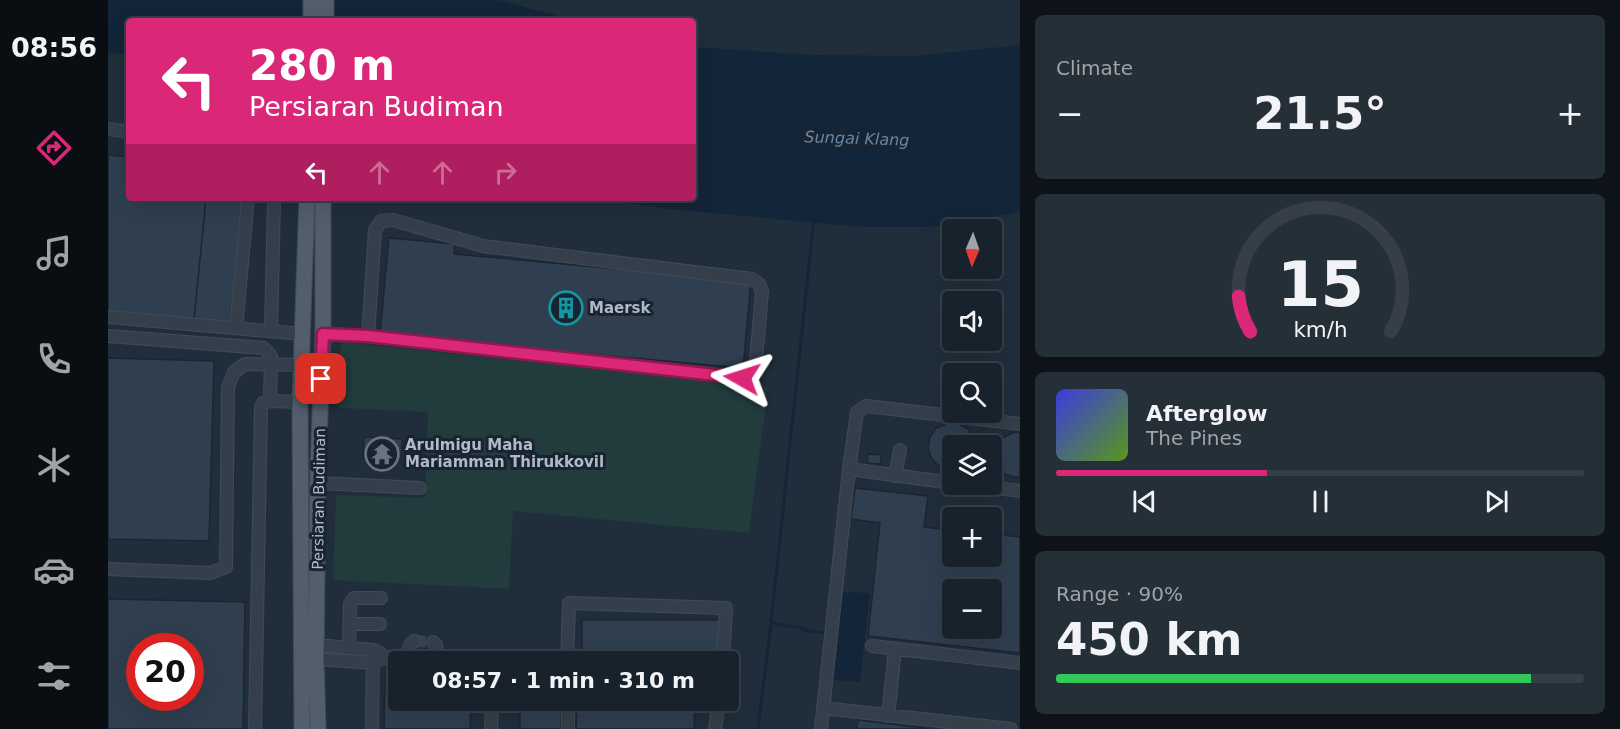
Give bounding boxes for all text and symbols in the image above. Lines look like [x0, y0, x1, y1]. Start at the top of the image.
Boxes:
text: 08:56 [11, 32, 97, 63]
text: 280 m [249, 41, 395, 90]
icon: left [150, 42, 228, 120]
text: Climate [1056, 56, 1133, 80]
text: 21.5° [1253, 87, 1387, 140]
text: Persiaran Budiman [249, 91, 504, 122]
text: − [1056, 94, 1084, 133]
text: + [1556, 94, 1584, 133]
icon: directions [33, 127, 75, 169]
water label: Sungai Klang [804, 127, 910, 150]
icon: left [300, 156, 333, 189]
icon: ahead [363, 156, 396, 189]
icon: ahead [426, 156, 459, 189]
icon: right [489, 156, 522, 189]
north arrow [942, 219, 1002, 279]
map controls [942, 219, 1002, 639]
icon: music [33, 232, 75, 274]
text: 15 [1277, 248, 1363, 321]
building icon: Maersk [548, 290, 584, 326]
button: sound [942, 291, 1002, 351]
place label: Maersk [589, 299, 652, 317]
text: km/h [1293, 318, 1347, 343]
icon: phone [33, 338, 75, 380]
position arrow [710, 346, 774, 410]
pin [295, 353, 346, 404]
icon: arrive [304, 362, 337, 395]
button: search [942, 363, 1002, 423]
text: Afterglow [1146, 401, 1268, 426]
text: The Pines [1146, 426, 1242, 450]
street label: Persiaran Budiman [309, 428, 329, 570]
button: layers [942, 435, 1002, 495]
temple icon: Arulmigu Maha Mariamman Thirukkovil [364, 436, 400, 472]
place label: Arulmigu Maha Mariamman Thirukkovil [405, 436, 604, 471]
icon: climate [33, 444, 75, 486]
icon: previous [1128, 485, 1161, 518]
icon: pause [1304, 485, 1337, 518]
icon: next [1480, 485, 1513, 518]
button: + [942, 507, 1002, 567]
icon: car [33, 549, 75, 591]
button: − [942, 579, 1002, 639]
text: Range · 90% [1056, 582, 1183, 606]
text: 450 km [1056, 613, 1242, 666]
speed limit sign: 20 [126, 633, 204, 711]
icon: filters [33, 655, 75, 697]
text: 08:57 · 1 min · 310 m [432, 668, 695, 693]

